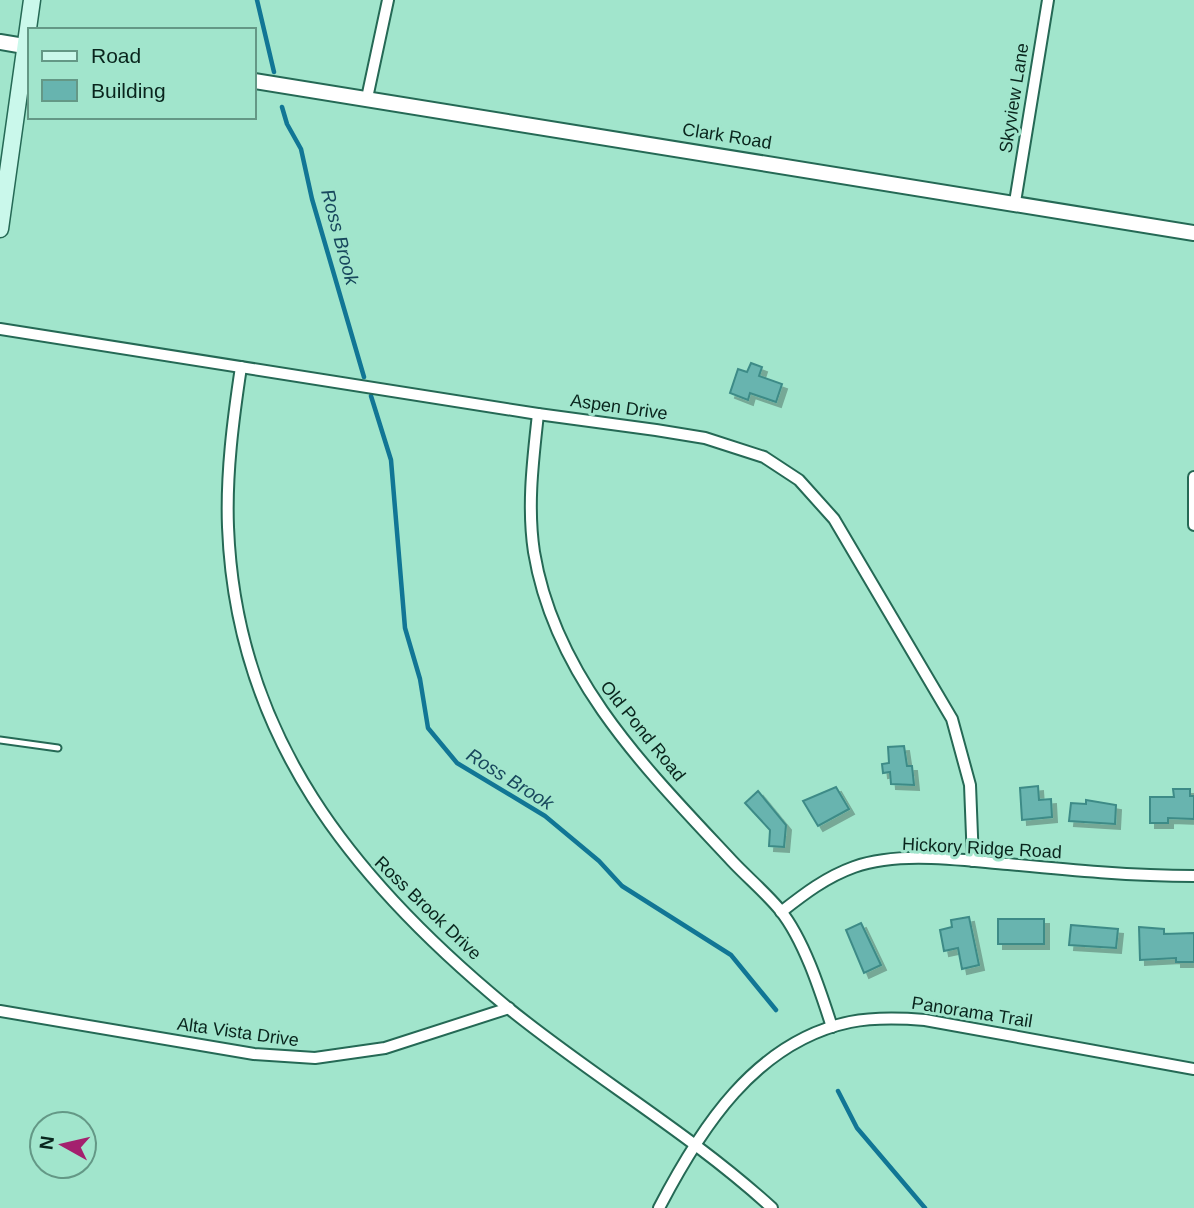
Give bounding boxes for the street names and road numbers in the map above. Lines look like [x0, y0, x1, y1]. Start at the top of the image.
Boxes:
street label: Skyview Lane [995, 42, 1033, 154]
street label: Clark Road [681, 119, 773, 153]
street label: Aspen Drive [569, 390, 669, 424]
street label: Old Pond Road [596, 677, 690, 785]
street label: Hickory Ridge Road [902, 834, 1062, 862]
street label: Ross Brook Drive [371, 852, 485, 964]
street label: Panorama Trail [910, 993, 1034, 1031]
street label: Alta Vista Drive [176, 1014, 300, 1050]

